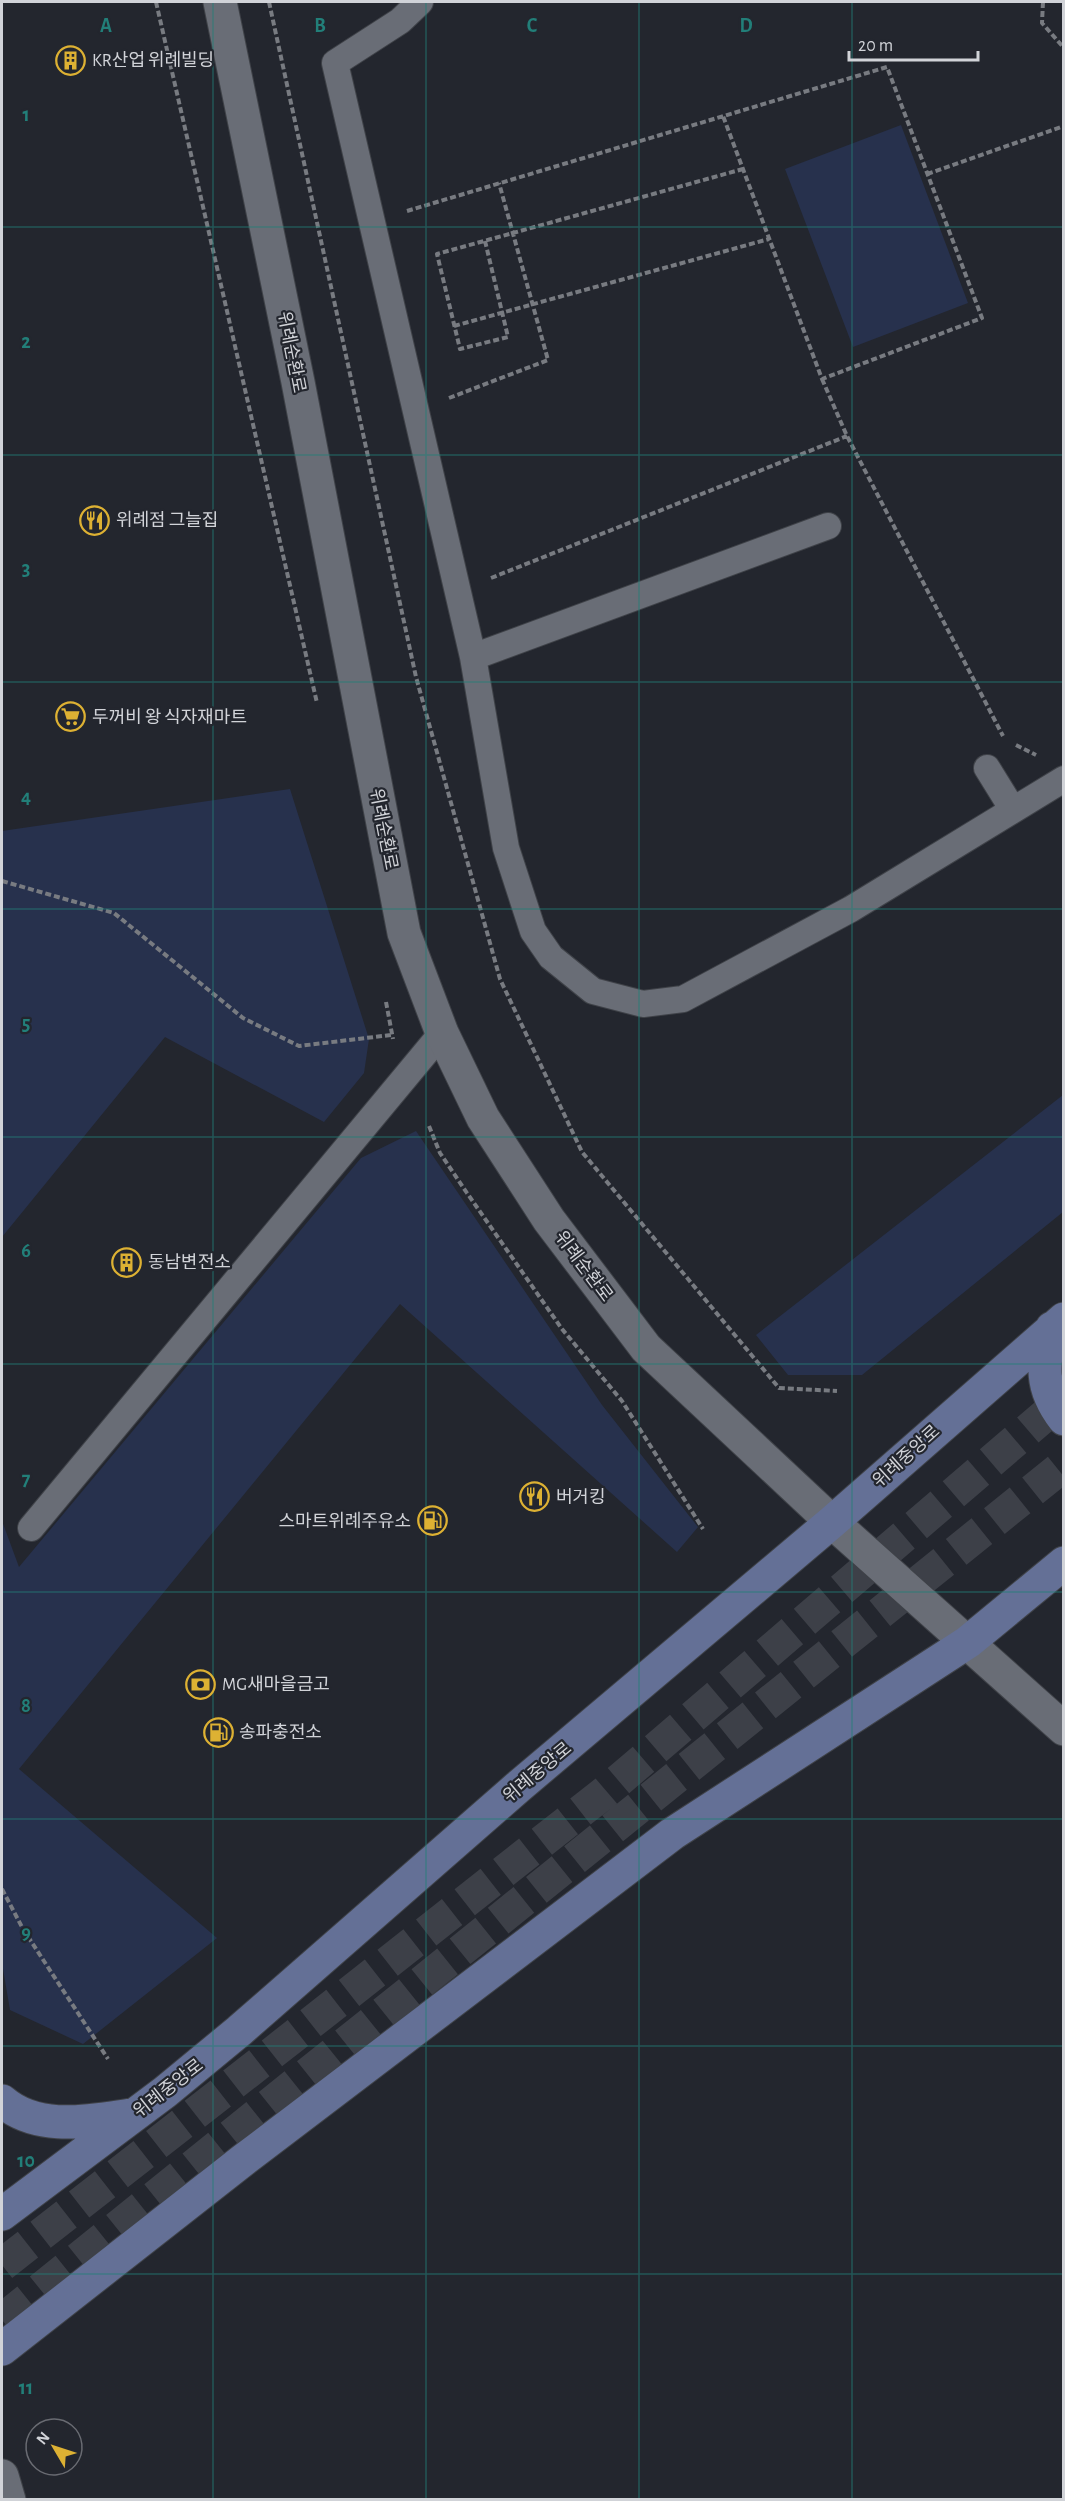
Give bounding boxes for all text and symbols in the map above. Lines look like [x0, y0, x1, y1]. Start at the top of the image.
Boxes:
text: A [100, 16, 112, 36]
text: B [314, 16, 326, 36]
text: C [527, 16, 538, 36]
text: D [739, 16, 753, 36]
scale bar [849, 24, 978, 62]
text: 20 m [858, 37, 893, 55]
building icon: KR산업 위례빌딩 [55, 44, 87, 76]
place label: KR산업 위례빌딩 [92, 50, 214, 70]
text: 1 [22, 105, 30, 125]
street label: 위례순환로 [274, 309, 310, 395]
text: 2 [21, 332, 31, 352]
restaurant icon: 위례점 그늘집 [79, 504, 111, 536]
place label: 위례점 그늘집 [116, 510, 218, 530]
text: 3 [22, 559, 30, 579]
supermarket icon: 두꺼비 왕 식자재마트 [55, 701, 87, 733]
place label: 두꺼비 왕 식자재마트 [92, 707, 247, 727]
street label: 위례순환로 [366, 786, 402, 872]
text: 4 [21, 787, 31, 807]
text: 5 [22, 1014, 30, 1034]
street label: 위례순환로 [551, 1227, 617, 1305]
text: 6 [21, 1241, 31, 1261]
building icon: 동남변전소 [111, 1246, 143, 1278]
place label: 동남변전소 [148, 1253, 231, 1272]
street label: 위례중앙로 [869, 1421, 943, 1491]
text: 7 [22, 1469, 31, 1489]
restaurant icon: 버거킹 [519, 1481, 551, 1513]
place label: 버거킹 [556, 1487, 606, 1507]
fuel station icon: 스마트위례주유소 [416, 1505, 448, 1537]
place label: 스마트위례주유소 [279, 1511, 411, 1531]
bank icon: MG새마을금고 [185, 1668, 217, 1700]
place label: MG새마을금고 [222, 1675, 330, 1694]
text: 8 [21, 1696, 31, 1716]
fuel station icon: 송파충전소 [202, 1716, 234, 1748]
place label: 송파충전소 [239, 1723, 322, 1742]
street label: 위례중앙로 [499, 1738, 575, 1806]
text: 9 [21, 1923, 31, 1943]
street label: 위례중앙로 [129, 2055, 207, 2121]
text: 10 [17, 2151, 35, 2171]
text: 11 [19, 2378, 33, 2398]
north arrow [24, 2417, 84, 2477]
text: N [33, 2429, 53, 2448]

